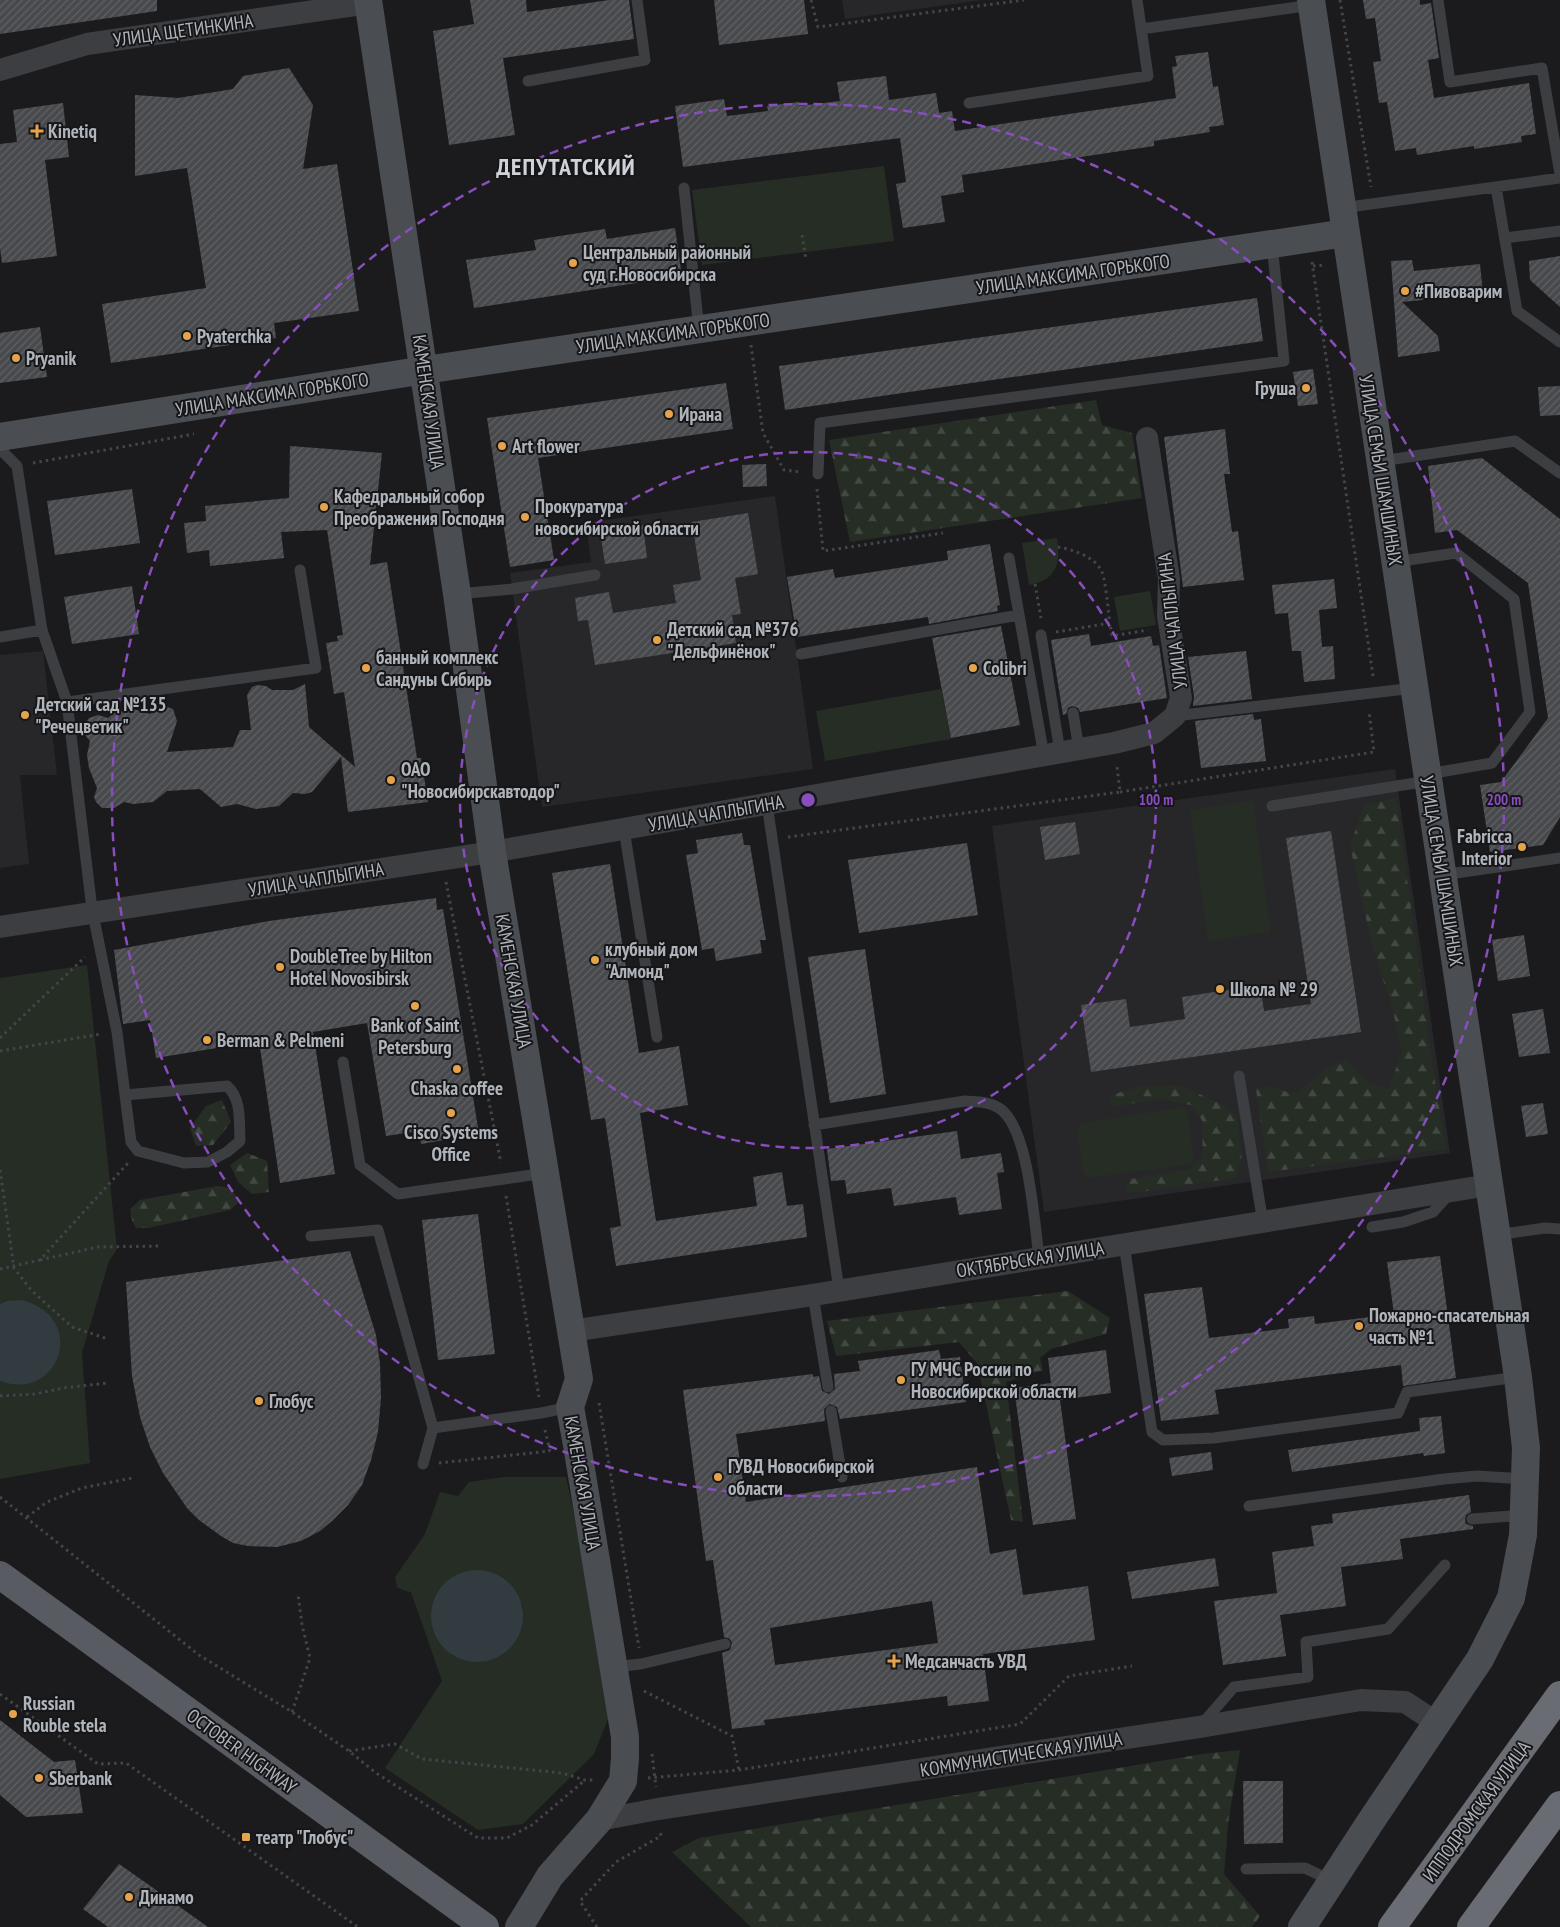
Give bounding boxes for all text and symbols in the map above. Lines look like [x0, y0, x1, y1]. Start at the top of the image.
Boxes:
street label: УЛИЦА ЩЕТИНКИНА [112, 8, 254, 52]
place label: Kinetiq [48, 119, 97, 143]
marker: Kinetiq [30, 124, 44, 138]
district label: ДЕПУТАТСКИЙ [496, 151, 636, 182]
place label: Центральный районный суд г.Новосибирска [583, 240, 751, 286]
street label: УЛИЦА МАКСИМА ГОРЬКОГО [975, 249, 1171, 299]
marker: Центральный районный суд г.Новосибирска [567, 257, 579, 269]
place label: #Пивоварим [1415, 279, 1502, 303]
marker: #Пивоварим [1399, 285, 1411, 297]
street label: УЛИЦА МАКСИМА ГОРЬКОГО [575, 308, 771, 358]
place label: Pyaterchka [197, 324, 272, 348]
marker: Pyaterchka [181, 330, 193, 342]
street label: КАМЕНСКАЯ УЛИЦА [408, 333, 450, 471]
place label: Pryanik [26, 346, 76, 370]
marker: Pryanik [10, 352, 22, 364]
street label: УЛИЦА МАКСИМА ГОРЬКОГО [174, 367, 370, 421]
street label: УЛИЦА СЕМЬИ ШАМШИНЫХ [1354, 373, 1408, 567]
place label: Груша [1255, 376, 1296, 400]
marker: Груша [1300, 382, 1312, 394]
place label: Ирана [679, 402, 722, 426]
marker: Ирана [663, 408, 675, 420]
place label: Art flower [511, 434, 580, 458]
marker: Art flower [496, 440, 508, 452]
place label: Кафедральный собор Преображения Господня [334, 484, 504, 530]
place label: Прокуратура новосибирской области [535, 494, 699, 540]
marker: Кафедральный собор Преображения Господня [318, 501, 330, 513]
marker: Прокуратура новосибирской области [519, 511, 531, 523]
street label: УЛИЦА ЧАПЛЫГИНА [1152, 552, 1192, 690]
place label: Детский сад №376 "Дельфинёнок" [667, 617, 799, 663]
marker: Детский сад №376 "Дельфинёнок" [651, 634, 663, 646]
place label: банный комплекс Сандуны Сибирь [376, 645, 499, 691]
place label: Colibri [983, 656, 1027, 680]
marker: банный комплекс Сандуны Сибирь [360, 662, 372, 674]
marker: Colibri [967, 662, 979, 674]
place label: Детский сад №135 "Речецветик" [35, 692, 167, 738]
marker: Детский сад №135 "Речецветик" [19, 709, 31, 721]
place label: ОАО "Новосибирскавтодор" [401, 757, 560, 803]
marker: ОАО "Новосибирскавтодор" [385, 774, 397, 786]
street label: УЛИЦА СЕМЬИ ШАМШИНЫХ [1415, 774, 1469, 968]
street label: УЛИЦА ЧАПЛЫГИНА [646, 789, 786, 837]
text: 100 m [1139, 790, 1173, 809]
text: 200 m [1487, 790, 1521, 809]
centre of rings [799, 791, 817, 809]
place label: Fabricca Interior [1457, 824, 1512, 870]
marker: Fabricca Interior [1516, 841, 1528, 853]
street label: УЛИЦА ЧАПЛЫГИНА [246, 856, 386, 902]
street label: КАМЕНСКАЯ УЛИЦА [490, 912, 538, 1050]
place label: клубный дом "Алмонд" [605, 937, 698, 983]
place label: DoubleTree by Hilton Hotel Novosibirsk [290, 944, 432, 990]
marker: клубный дом "Алмонд" [589, 954, 601, 966]
marker: DoubleTree by Hilton Hotel Novosibirsk [274, 961, 286, 973]
place label: Школа № 29 [1230, 977, 1318, 1001]
marker: Школа № 29 [1214, 983, 1226, 995]
marker: Bank of Saint Petersburg [409, 1000, 421, 1012]
place label: Bank of Saint Petersburg [371, 1013, 460, 1059]
place label: Berman & Pelmeni [217, 1028, 344, 1052]
marker: Berman & Pelmeni [201, 1034, 213, 1046]
marker: Chaska coffee [451, 1063, 463, 1075]
place label: Chaska coffee [411, 1076, 503, 1100]
marker: Cisco Systems Office [445, 1107, 457, 1119]
place label: Cisco Systems Office [404, 1120, 498, 1166]
street label: ОКТЯБРЬСКАЯ УЛИЦА [954, 1235, 1106, 1283]
place label: Пожарно-спасательная часть №1 [1369, 1303, 1529, 1349]
marker: Пожарно-спасательная часть №1 [1353, 1320, 1365, 1332]
place label: ГУ МЧС России по Новосибирской области [911, 1357, 1077, 1403]
marker: ГУ МЧС России по Новосибирской области [895, 1374, 907, 1386]
place label: Глобус [269, 1389, 314, 1413]
marker: Глобус [253, 1395, 265, 1407]
street label: КАМЕНСКАЯ УЛИЦА [559, 1414, 607, 1552]
place label: ГУВД Новосибирской области [728, 1454, 874, 1500]
marker: ГУВД Новосибирской области [712, 1471, 724, 1483]
place label: Медсанчасть УВД [905, 1649, 1027, 1673]
marker: Медсанчасть УВД [887, 1654, 901, 1668]
place label: Russian Rouble stela [23, 1691, 107, 1737]
street label: OCTOBER HIGHWAY [182, 1703, 302, 1799]
marker: Russian Rouble stela [7, 1708, 19, 1720]
street label: КОММУНИСТИЧЕСКАЯ УЛИЦА [918, 1726, 1124, 1782]
street label: ИППОДРОМСКАЯ УЛИЦА [1417, 1736, 1535, 1886]
place label: Sberbank [49, 1766, 112, 1790]
marker: Sberbank [33, 1772, 45, 1784]
place label: театр "Глобус" [256, 1825, 353, 1849]
marker: театр "Глобус" [240, 1831, 252, 1843]
place label: Динамо [139, 1885, 194, 1909]
marker: Динамо [123, 1891, 135, 1903]

